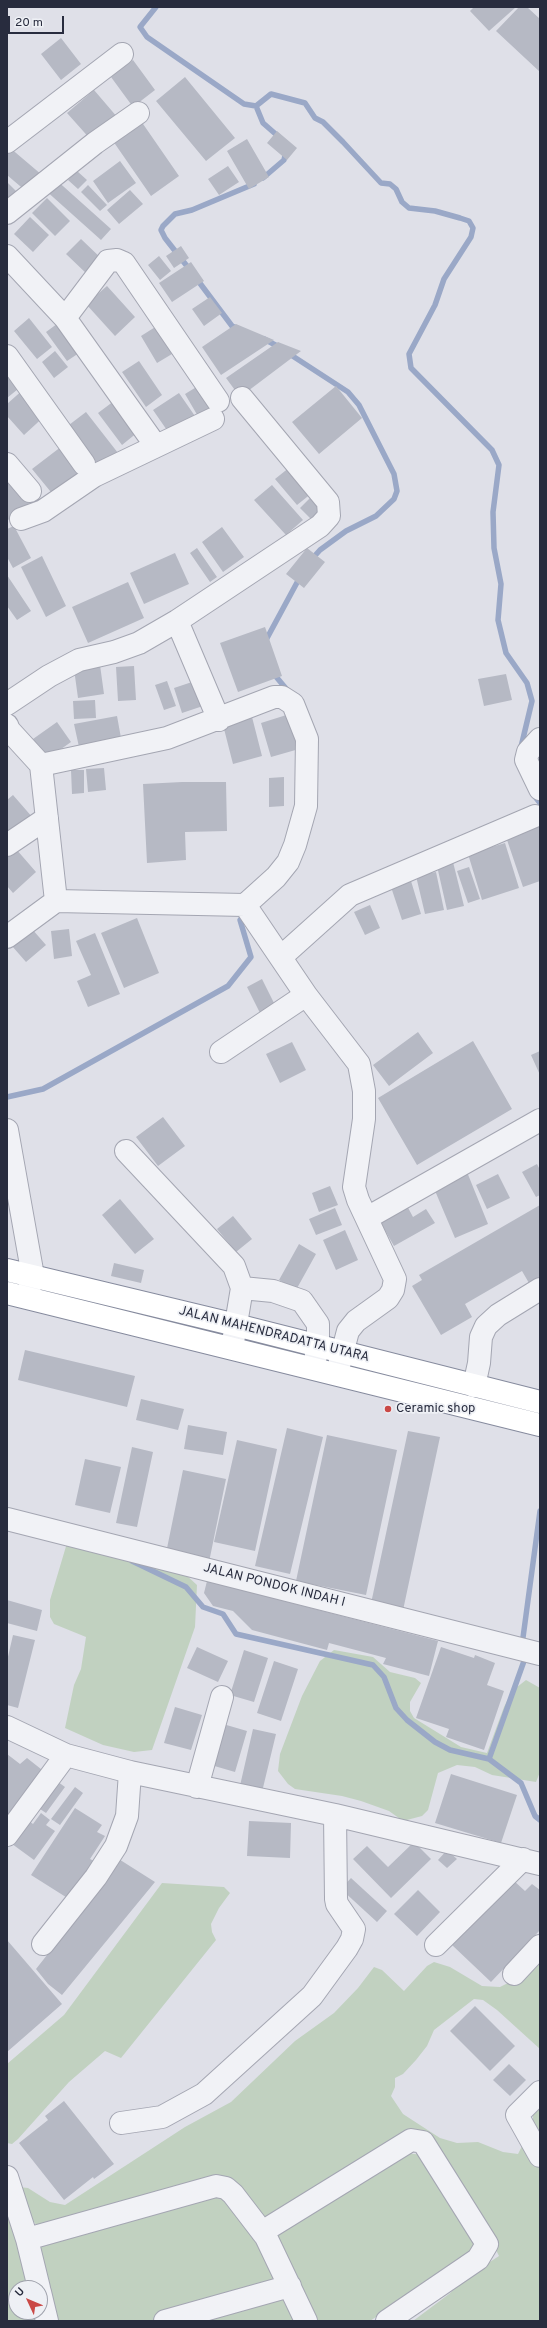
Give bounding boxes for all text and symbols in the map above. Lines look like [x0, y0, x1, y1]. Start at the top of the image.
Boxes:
scale bar [10, 8, 66, 34]
text: 20 m [15, 15, 43, 31]
street label: JALAN MAHENDRADATTA UTARA [177, 1304, 371, 1366]
place label: Ceramic shop [396, 1401, 475, 1417]
marker: Ceramic shop [383, 1404, 393, 1414]
street label: JALAN PONDOK INDAH I [201, 1561, 347, 1611]
north arrow [8, 2280, 48, 2320]
text: U [12, 2285, 28, 2300]

